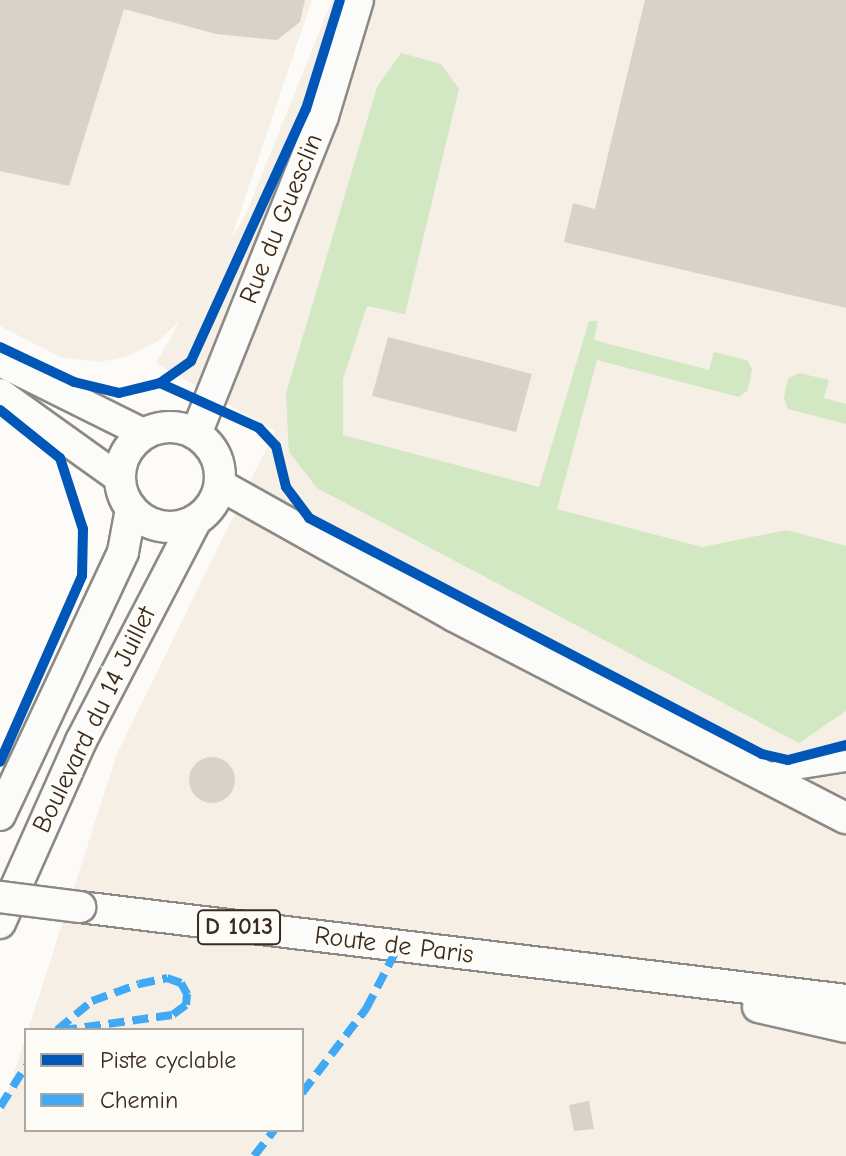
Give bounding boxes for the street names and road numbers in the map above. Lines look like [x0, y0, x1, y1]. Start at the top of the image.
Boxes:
street label: Rue du Guesclin [234, 130, 330, 308]
street label: Boulevard du 14 Juillet [27, 602, 163, 838]
road number: D 1013 [197, 907, 281, 947]
street label: Route de Paris [313, 921, 475, 971]

